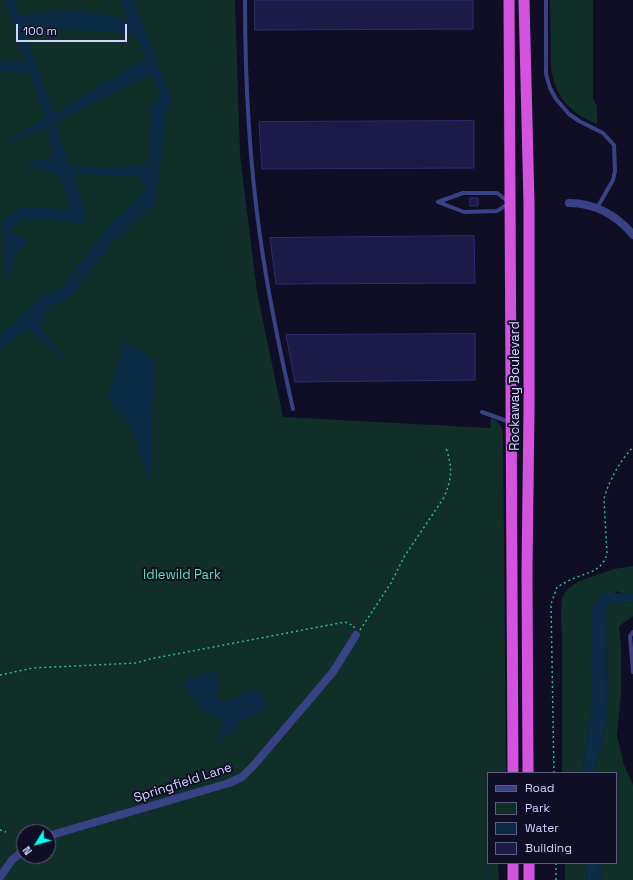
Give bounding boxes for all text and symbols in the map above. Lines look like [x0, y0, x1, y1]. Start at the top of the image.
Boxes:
scale bar [18, 16, 129, 42]
text: 100 m [23, 23, 57, 39]
street label: Rockaway Boulevard [507, 321, 523, 451]
park label: Idlewild Park [143, 567, 221, 583]
street label: Springfield Lane [132, 760, 234, 806]
legend [487, 772, 617, 864]
text: Road [525, 780, 554, 796]
text: Park [525, 800, 550, 816]
text: Water [525, 820, 559, 836]
north arrow [16, 824, 56, 864]
text: Building [525, 840, 572, 856]
text: N [19, 843, 35, 858]

